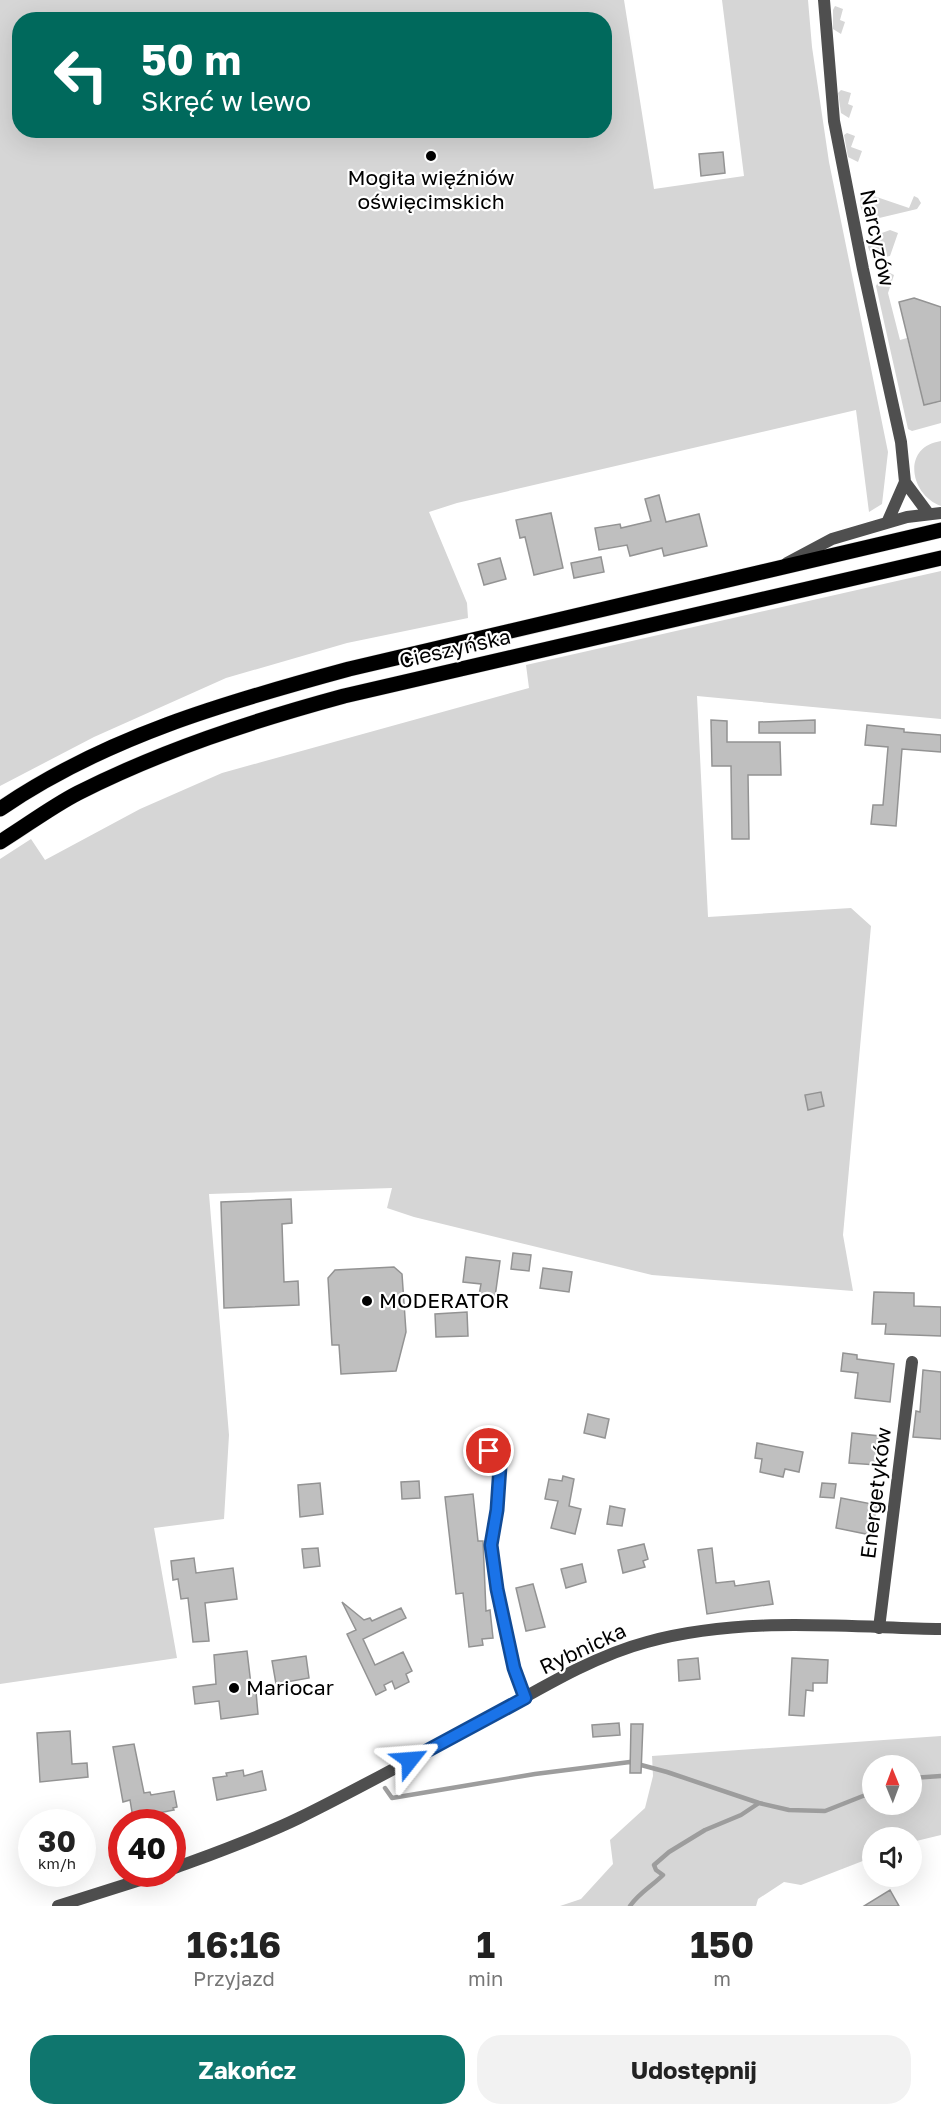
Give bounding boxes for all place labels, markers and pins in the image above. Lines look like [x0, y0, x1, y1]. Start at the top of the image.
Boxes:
marker: Mogiła więźniów oświęcimskich [424, 149, 438, 163]
place label: Mogiła więźniów oświęcimskich [348, 164, 514, 214]
place label: MODERATOR [379, 1287, 509, 1313]
marker: MODERATOR [360, 1294, 374, 1308]
pin [463, 1425, 514, 1476]
place label: Mariocar [246, 1674, 334, 1700]
marker: Mariocar [227, 1681, 241, 1695]

